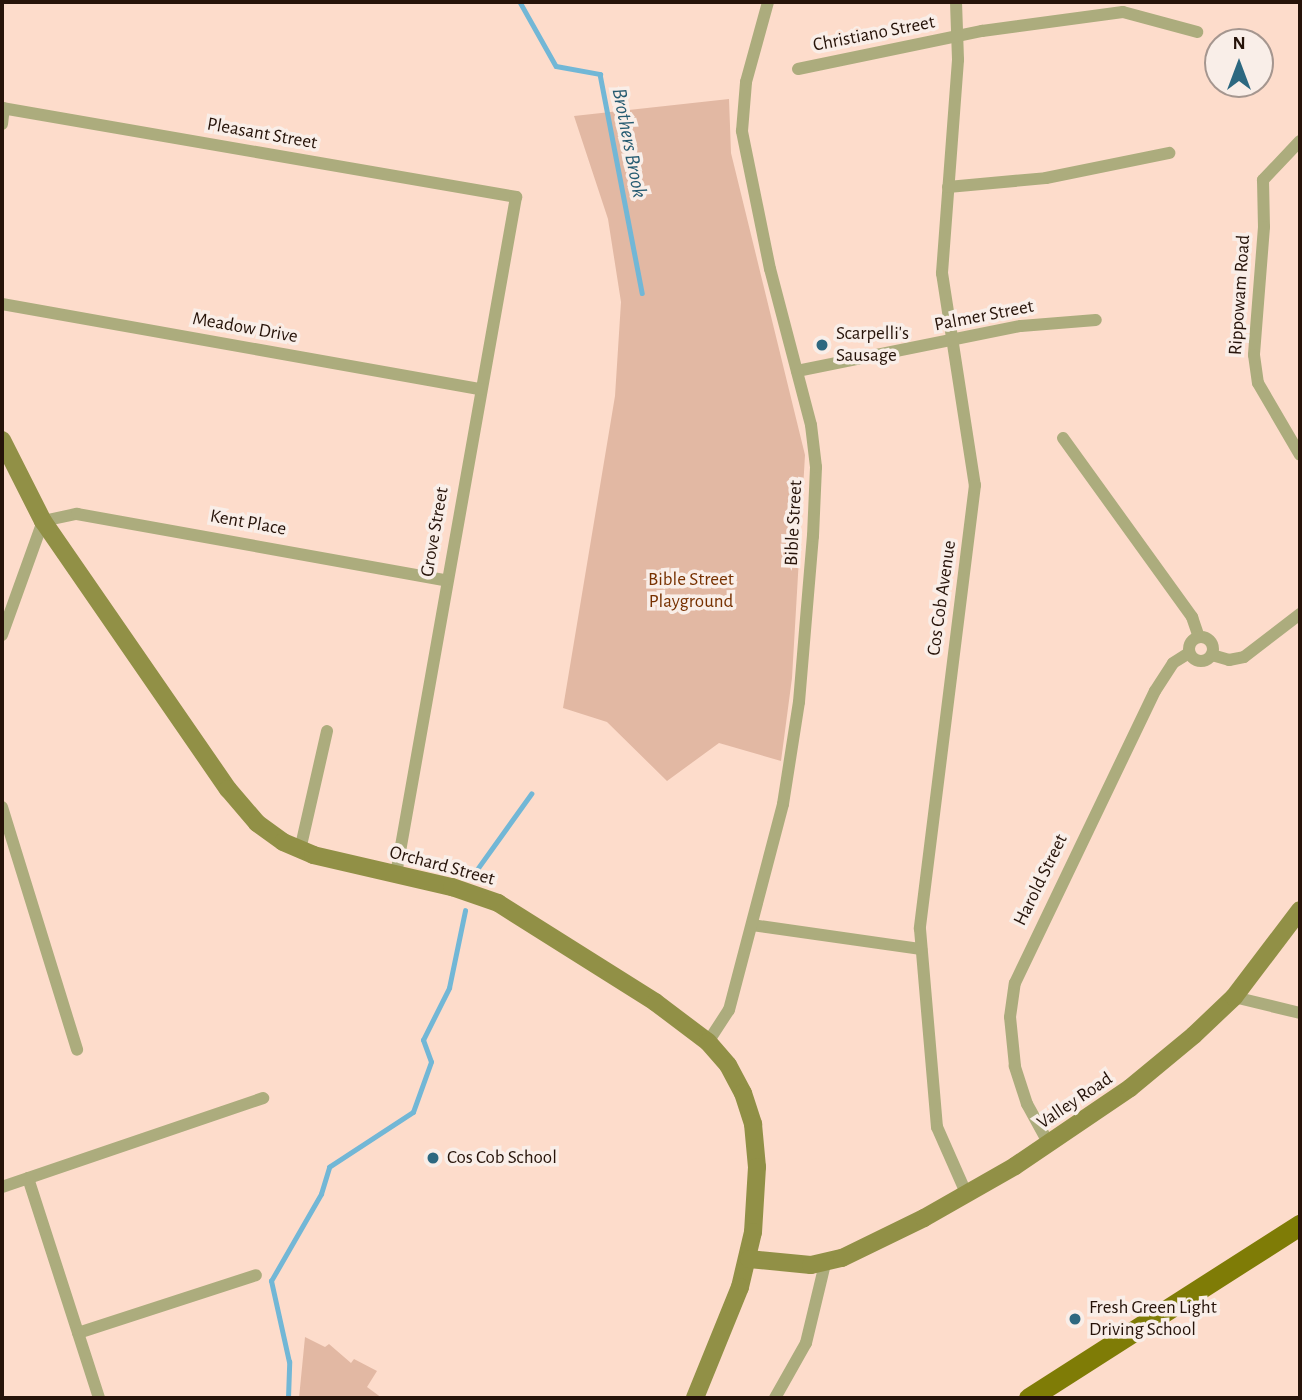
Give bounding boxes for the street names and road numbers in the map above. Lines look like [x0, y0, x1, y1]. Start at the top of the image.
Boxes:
street label: Christiano Street [811, 11, 937, 57]
street label: Pleasant Street [205, 113, 319, 155]
street label: Rippowam Road [1224, 234, 1256, 356]
street label: Palmer Street [932, 295, 1036, 337]
street label: Meadow Drive [191, 308, 299, 348]
street label: Bible Street [780, 480, 808, 566]
street label: Grove Street [416, 485, 454, 579]
street label: Kent Place [208, 505, 288, 541]
street label: Cos Cob Avenue [923, 539, 961, 657]
street label: Harold Street [1009, 830, 1073, 930]
street label: Orchard Street [387, 841, 497, 891]
street label: Valley Road [1033, 1068, 1117, 1134]

